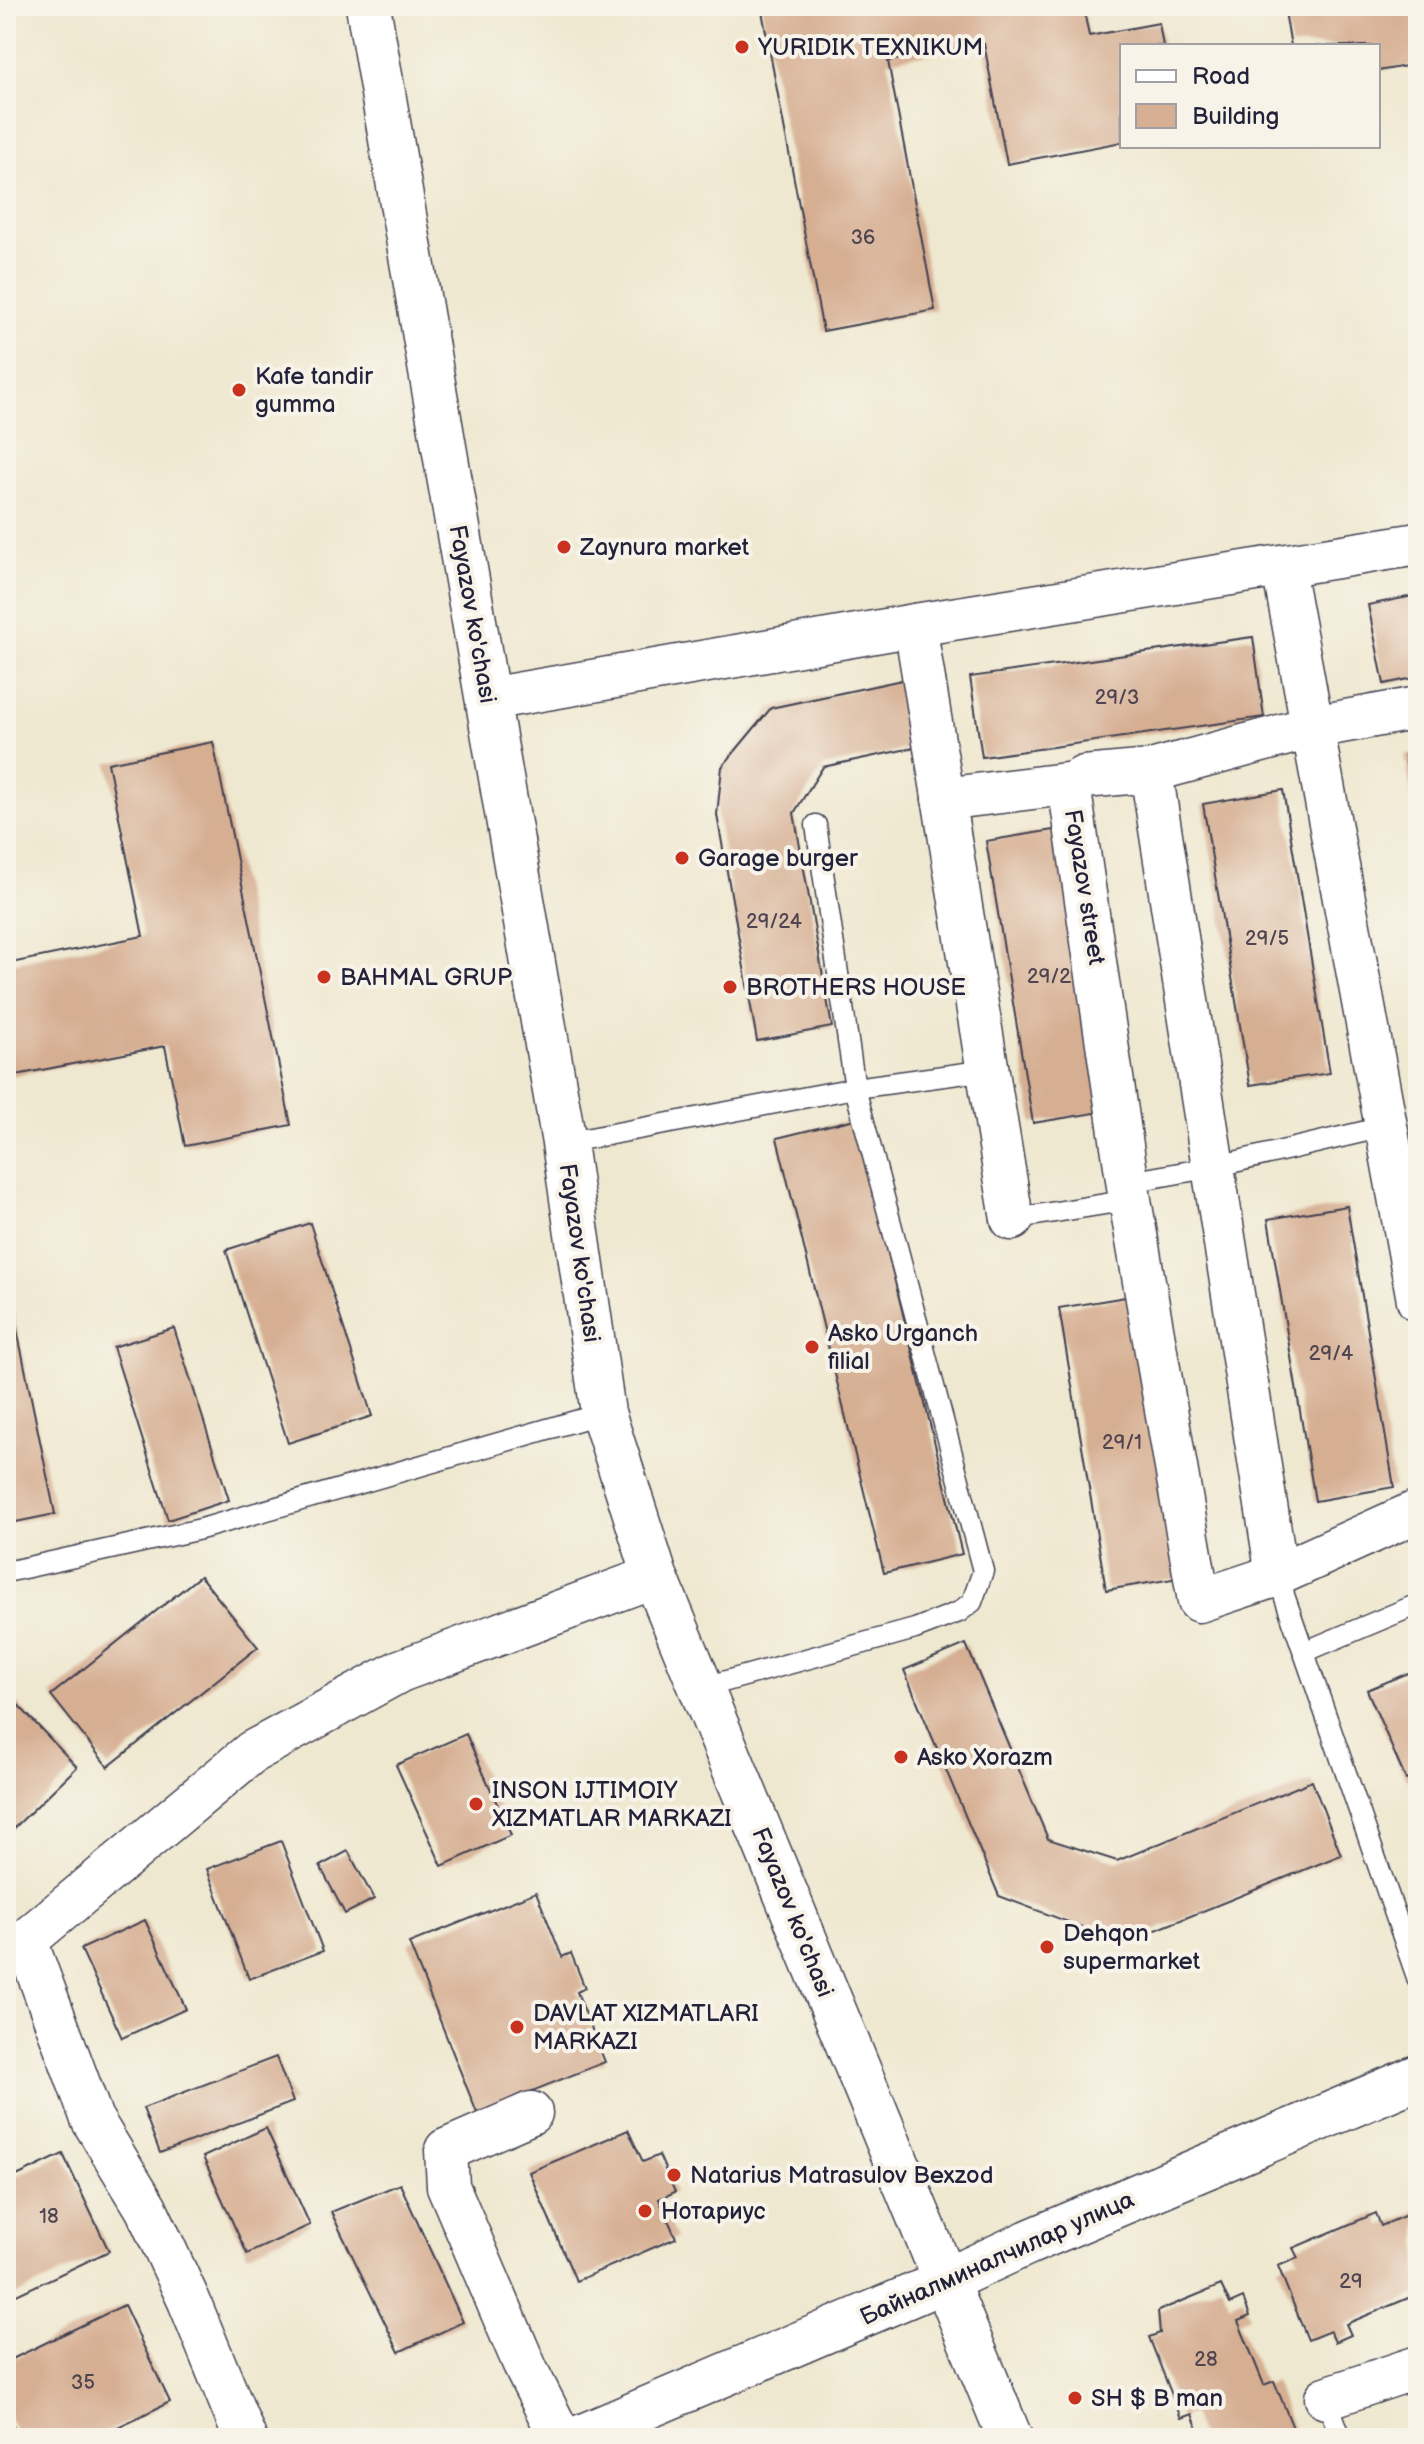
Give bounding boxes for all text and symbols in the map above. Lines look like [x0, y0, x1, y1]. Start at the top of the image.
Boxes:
place label: YURIDIK TEXNIKUM [757, 33, 983, 62]
marker: YURIDIK TEXNIKUM [733, 38, 751, 56]
legend [1120, 44, 1380, 148]
text: Road [1192, 62, 1250, 91]
text: Building [1192, 102, 1279, 131]
house number: 36 [851, 226, 875, 250]
place label: Kafe tandir gumma [255, 362, 373, 419]
marker: Kafe tandir gumma [230, 381, 248, 399]
street label: Fayazov ko'chasi [443, 523, 502, 705]
place label: Zaynura market [579, 533, 750, 562]
marker: Zaynura market [555, 538, 573, 556]
house number: 29/3 [1095, 686, 1139, 710]
street label: Fayazov street [1058, 807, 1111, 967]
place label: Garage burger [698, 844, 858, 873]
marker: Garage burger [673, 849, 691, 867]
house number: 29/24 [746, 910, 802, 934]
house number: 29/5 [1245, 927, 1289, 951]
place label: BAHMAL GRUP [340, 963, 512, 992]
house number: 29/2 [1027, 965, 1071, 989]
marker: BAHMAL GRUP [315, 968, 333, 986]
place label: BROTHERS HOUSE [746, 973, 966, 1002]
marker: BROTHERS HOUSE [721, 978, 739, 996]
street label: Fayazov ko'chasi [553, 1162, 606, 1344]
place label: Asko Urganch filial [828, 1319, 978, 1376]
marker: Asko Urganch filial [803, 1338, 821, 1356]
house number: 29/4 [1309, 1342, 1353, 1366]
house number: 29/1 [1102, 1431, 1142, 1455]
place label: Asko Xorazm [917, 1743, 1053, 1772]
marker: Asko Xorazm [892, 1748, 910, 1766]
place label: INSON IJTIMOIY XIZMATLAR MARKAZI [491, 1776, 732, 1833]
marker: INSON IJTIMOIY XIZMATLAR MARKAZI [467, 1795, 485, 1813]
street label: Fayazov ko'chasi [745, 1823, 840, 2001]
place label: Dehqon supermarket [1063, 1919, 1201, 1976]
marker: Dehqon supermarket [1038, 1938, 1056, 1956]
place label: DAVLAT XIZMATLARI MARKAZI [533, 1999, 759, 2056]
marker: DAVLAT XIZMATLARI MARKAZI [508, 2018, 526, 2036]
place label: Natarius Matrasulov Bexzod [690, 2161, 993, 2190]
marker: Natarius Matrasulov Bexzod [665, 2166, 683, 2184]
street label: Байналминалчилар улица [856, 2185, 1139, 2332]
place label: Нотариус [661, 2197, 766, 2226]
marker: Нотариус [636, 2202, 654, 2220]
house number: 18 [39, 2205, 59, 2229]
house number: 29 [1339, 2270, 1363, 2294]
house number: 28 [1194, 2348, 1218, 2372]
house number: 35 [71, 2371, 95, 2395]
place label: SH $ B man [1091, 2384, 1223, 2413]
marker: SH $ B man [1066, 2389, 1084, 2407]

